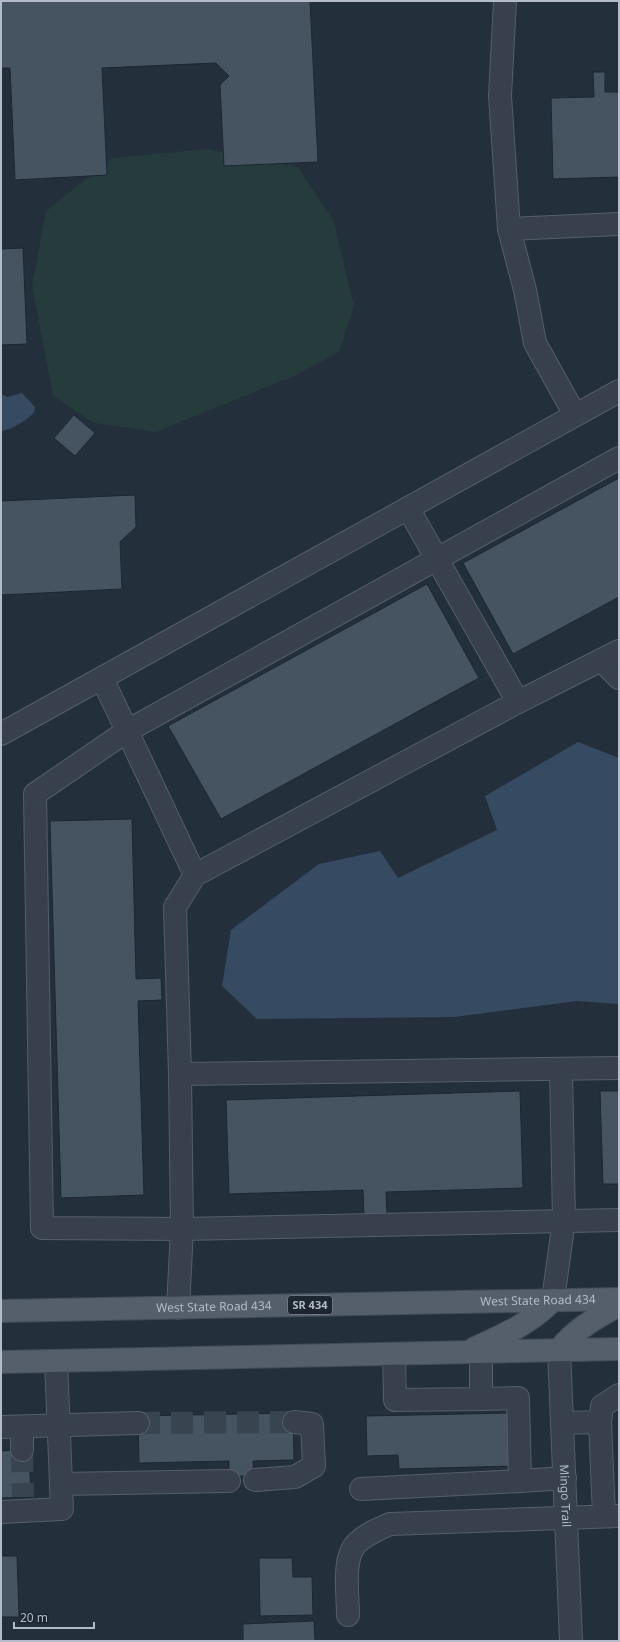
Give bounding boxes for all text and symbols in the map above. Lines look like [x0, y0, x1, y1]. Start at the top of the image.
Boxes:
street label: West State Road 434 [480, 1290, 596, 1310]
road number: SR 434 [288, 1296, 332, 1314]
street label: West State Road 434 [156, 1297, 272, 1316]
street label: Mingo Trail [556, 1464, 575, 1528]
scale bar [14, 1604, 94, 1630]
text: 20 m [20, 1609, 48, 1626]

